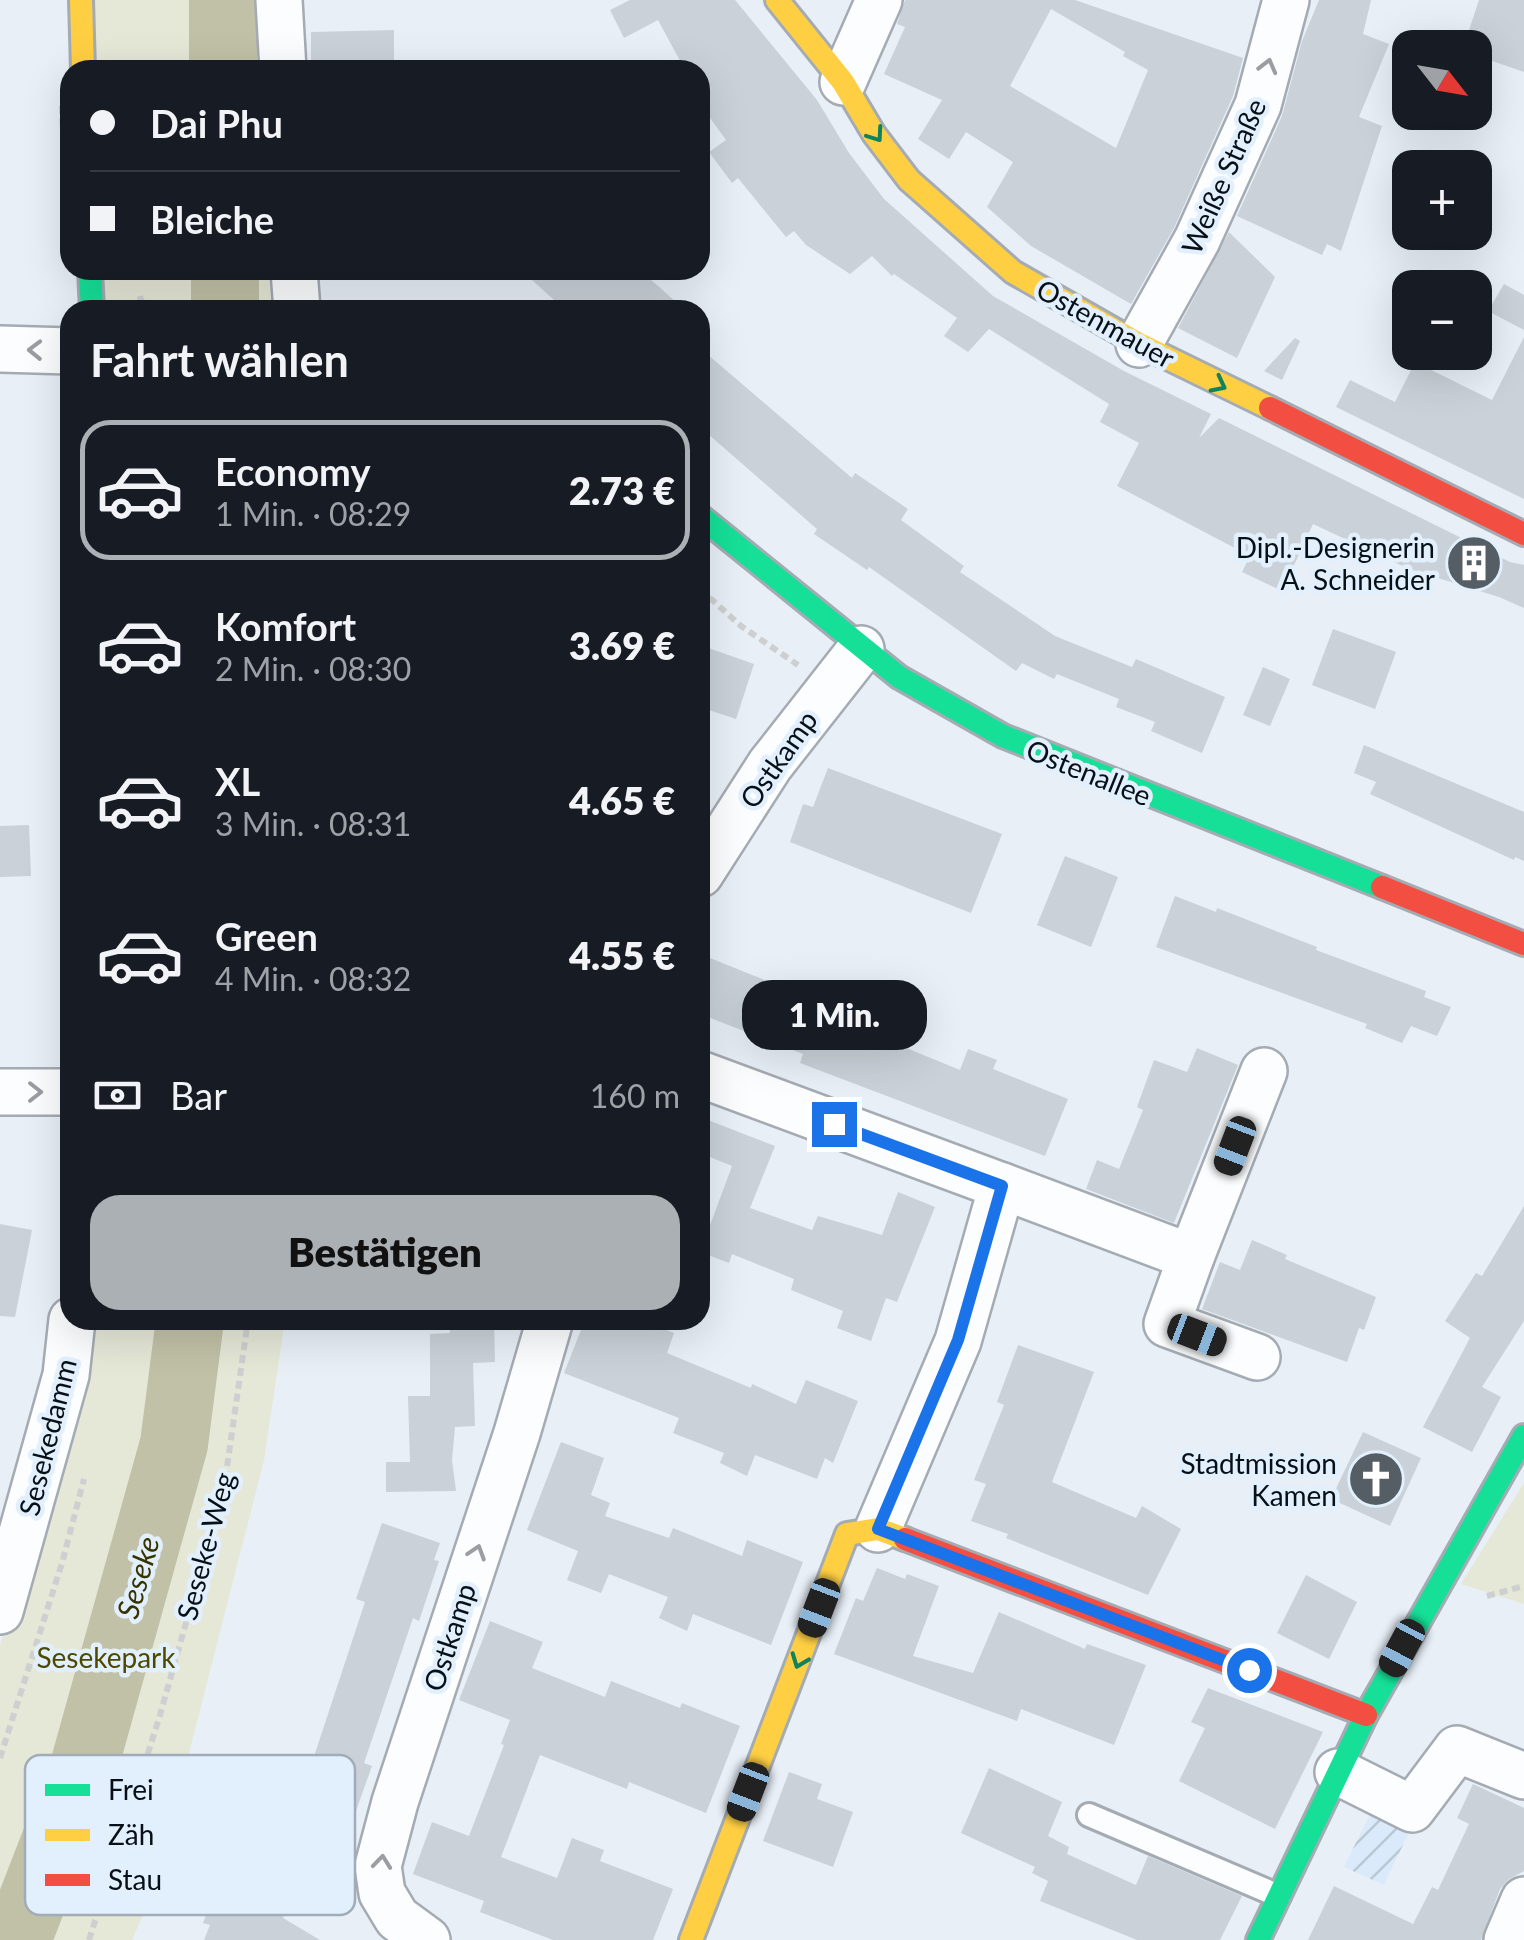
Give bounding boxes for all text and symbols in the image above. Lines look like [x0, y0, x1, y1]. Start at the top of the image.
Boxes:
north arrow [1392, 30, 1492, 130]
map controls [1392, 30, 1492, 370]
one-way arrow [1257, 58, 1278, 75]
street label: Weiße Straße [1174, 93, 1272, 259]
text: Dai Phu [150, 100, 283, 146]
one-way arrow [864, 124, 882, 142]
button: + [1392, 150, 1492, 250]
text: Bleiche [150, 196, 274, 242]
button: − [1392, 270, 1492, 370]
street label: Ostenmauer [1031, 271, 1181, 375]
text: Fahrt wählen [90, 333, 349, 387]
one-way arrow [27, 340, 42, 361]
one-way arrow [1209, 372, 1227, 392]
icon: car [95, 445, 185, 535]
text: Economy [215, 448, 370, 494]
text: 2.73 € [569, 467, 675, 513]
text: 1 Min. · 08:29 [215, 494, 411, 533]
place label: Dipl.-Designerin A. Schneider [1236, 530, 1435, 596]
building icon: Dipl.-Designerin A. Schneider [1444, 533, 1504, 593]
icon: car [95, 600, 185, 690]
text: Komfort [215, 603, 356, 649]
text: 3.69 € [569, 622, 675, 668]
text: 2 Min. · 08:30 [215, 649, 411, 688]
street label: Ostkamp [732, 704, 824, 814]
street label: Ostenallee [1022, 732, 1156, 812]
icon: car [95, 755, 185, 845]
text: XL [215, 758, 260, 804]
text: 4.65 € [569, 777, 675, 823]
text: 3 Min. · 08:31 [215, 804, 411, 843]
icon: car [95, 910, 185, 1000]
text: Green [215, 913, 318, 959]
text: 4.55 € [569, 932, 675, 978]
text: 4 Min. · 08:32 [215, 959, 411, 998]
callout: 1 Min. [742, 979, 926, 1049]
text: 1 Min. [789, 995, 880, 1034]
icon: cash [90, 1068, 145, 1123]
text: Bar [170, 1072, 227, 1118]
text: 160 m [590, 1076, 680, 1115]
one-way arrow [28, 1081, 43, 1103]
route end [812, 1102, 857, 1147]
car [1210, 1113, 1260, 1179]
button: Bestätigen [90, 1195, 680, 1310]
car [1164, 1310, 1230, 1360]
street label: Sesekedamm [11, 1355, 83, 1519]
place label: Stadtmission Kamen [1181, 1446, 1337, 1512]
church icon: Stadtmission Kamen [1346, 1449, 1406, 1509]
street label: Seseke-Weg [169, 1468, 241, 1624]
water label: Seseke [108, 1532, 166, 1622]
one-way arrow [466, 1545, 486, 1562]
car [794, 1575, 844, 1641]
street label: Ostkamp [416, 1579, 482, 1695]
car [1375, 1614, 1429, 1682]
park label: Sesekepark [36, 1640, 176, 1674]
route start [1227, 1648, 1272, 1693]
one-way arrow [790, 1651, 810, 1669]
legend [25, 1755, 355, 1915]
car [723, 1759, 773, 1825]
text: Frei [108, 1772, 154, 1806]
text: Zäh [108, 1817, 154, 1851]
one-way arrow [370, 1854, 392, 1870]
text: Stau [108, 1862, 162, 1896]

